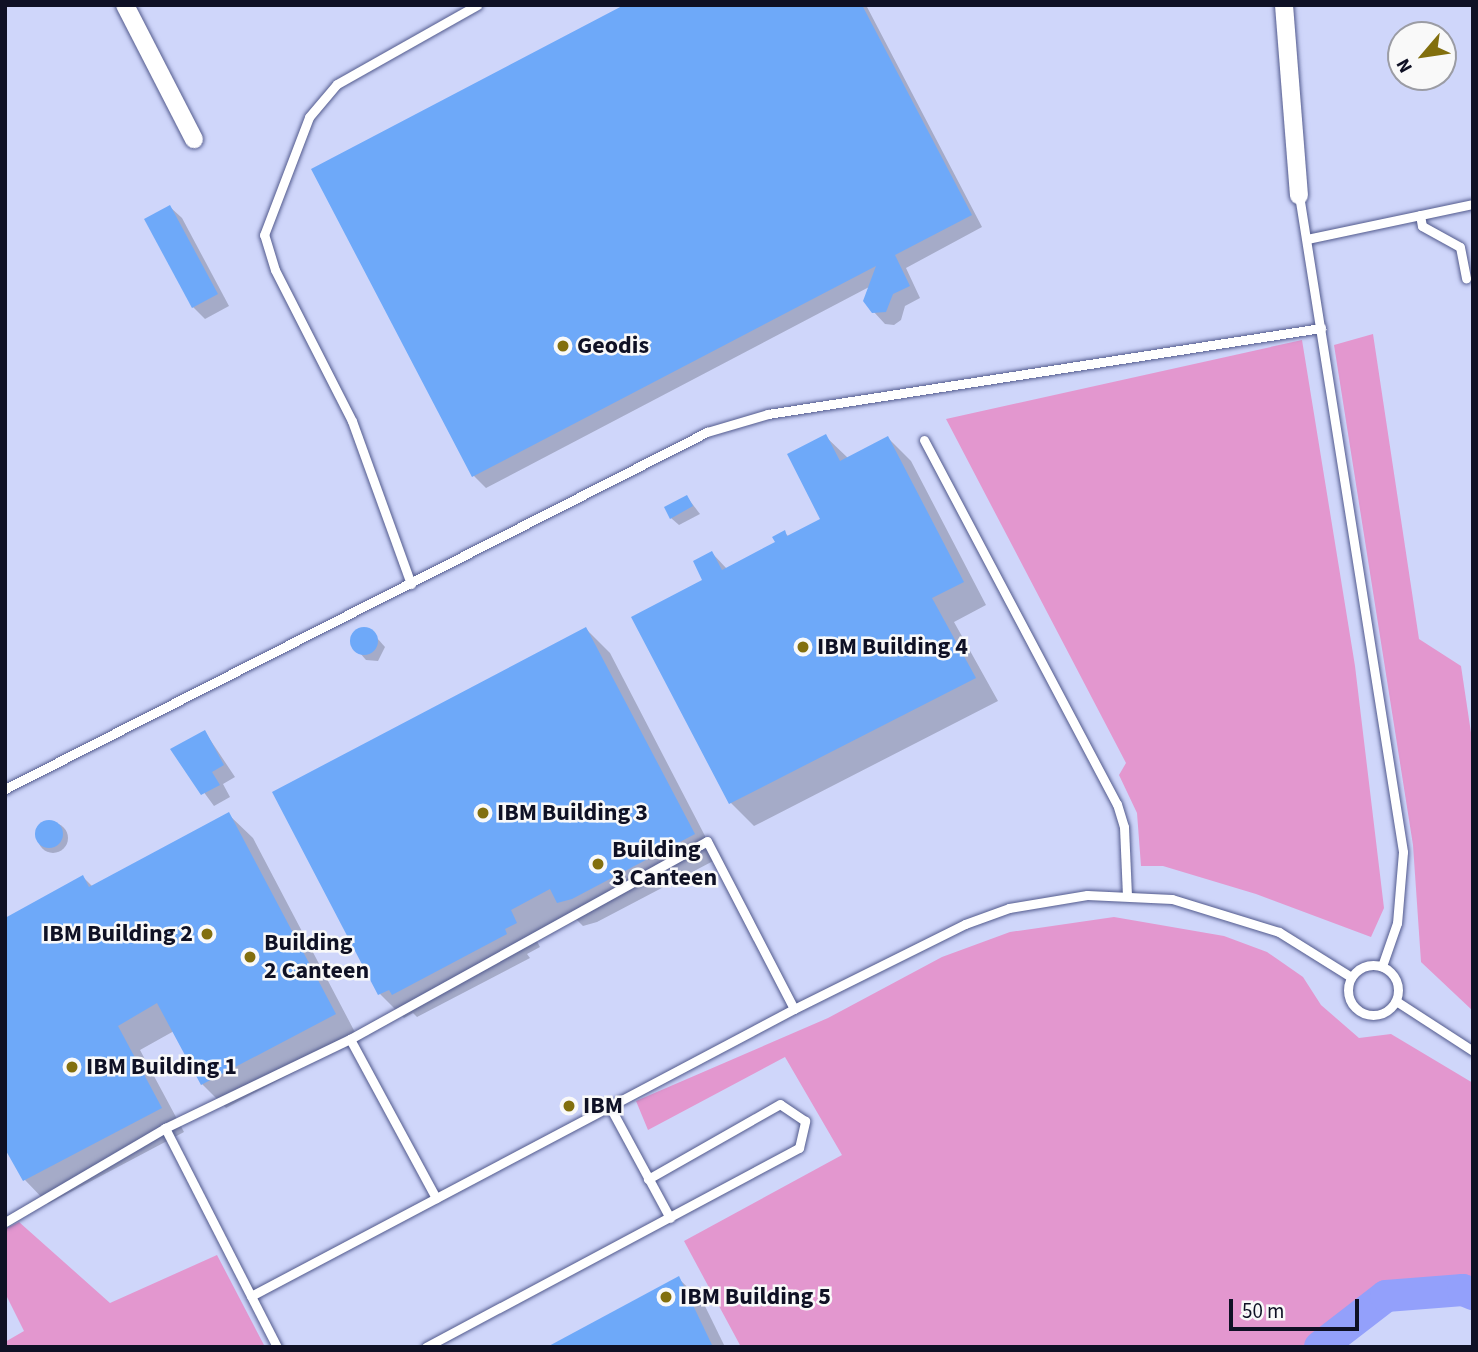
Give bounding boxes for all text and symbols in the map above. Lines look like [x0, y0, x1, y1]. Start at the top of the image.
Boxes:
north arrow [1387, 21, 1457, 91]
text: N [1390, 53, 1420, 78]
place label: Geodis [577, 332, 649, 360]
marker: Geodis [555, 338, 571, 354]
place label: IBM Building 4 [817, 633, 968, 661]
marker: IBM Building 4 [795, 639, 811, 655]
place label: IBM Building 3 [497, 799, 648, 827]
marker: IBM Building 3 [475, 805, 491, 821]
place label: Building 3 Canteen [612, 836, 717, 892]
marker: Building 3 Canteen [590, 856, 606, 872]
place label: IBM Building 2 [42, 920, 193, 948]
marker: IBM Building 2 [199, 926, 215, 942]
place label: Building 2 Canteen [264, 929, 369, 985]
marker: Building 2 Canteen [242, 949, 258, 965]
place label: IBM Building 1 [86, 1053, 237, 1081]
marker: IBM Building 1 [64, 1059, 80, 1075]
place label: IBM [583, 1092, 623, 1120]
marker: IBM [561, 1098, 577, 1114]
place label: IBM Building 5 [680, 1283, 831, 1311]
scale bar [1233, 1286, 1362, 1330]
marker: IBM Building 5 [658, 1289, 674, 1305]
text: 50 m [1242, 1296, 1284, 1326]

